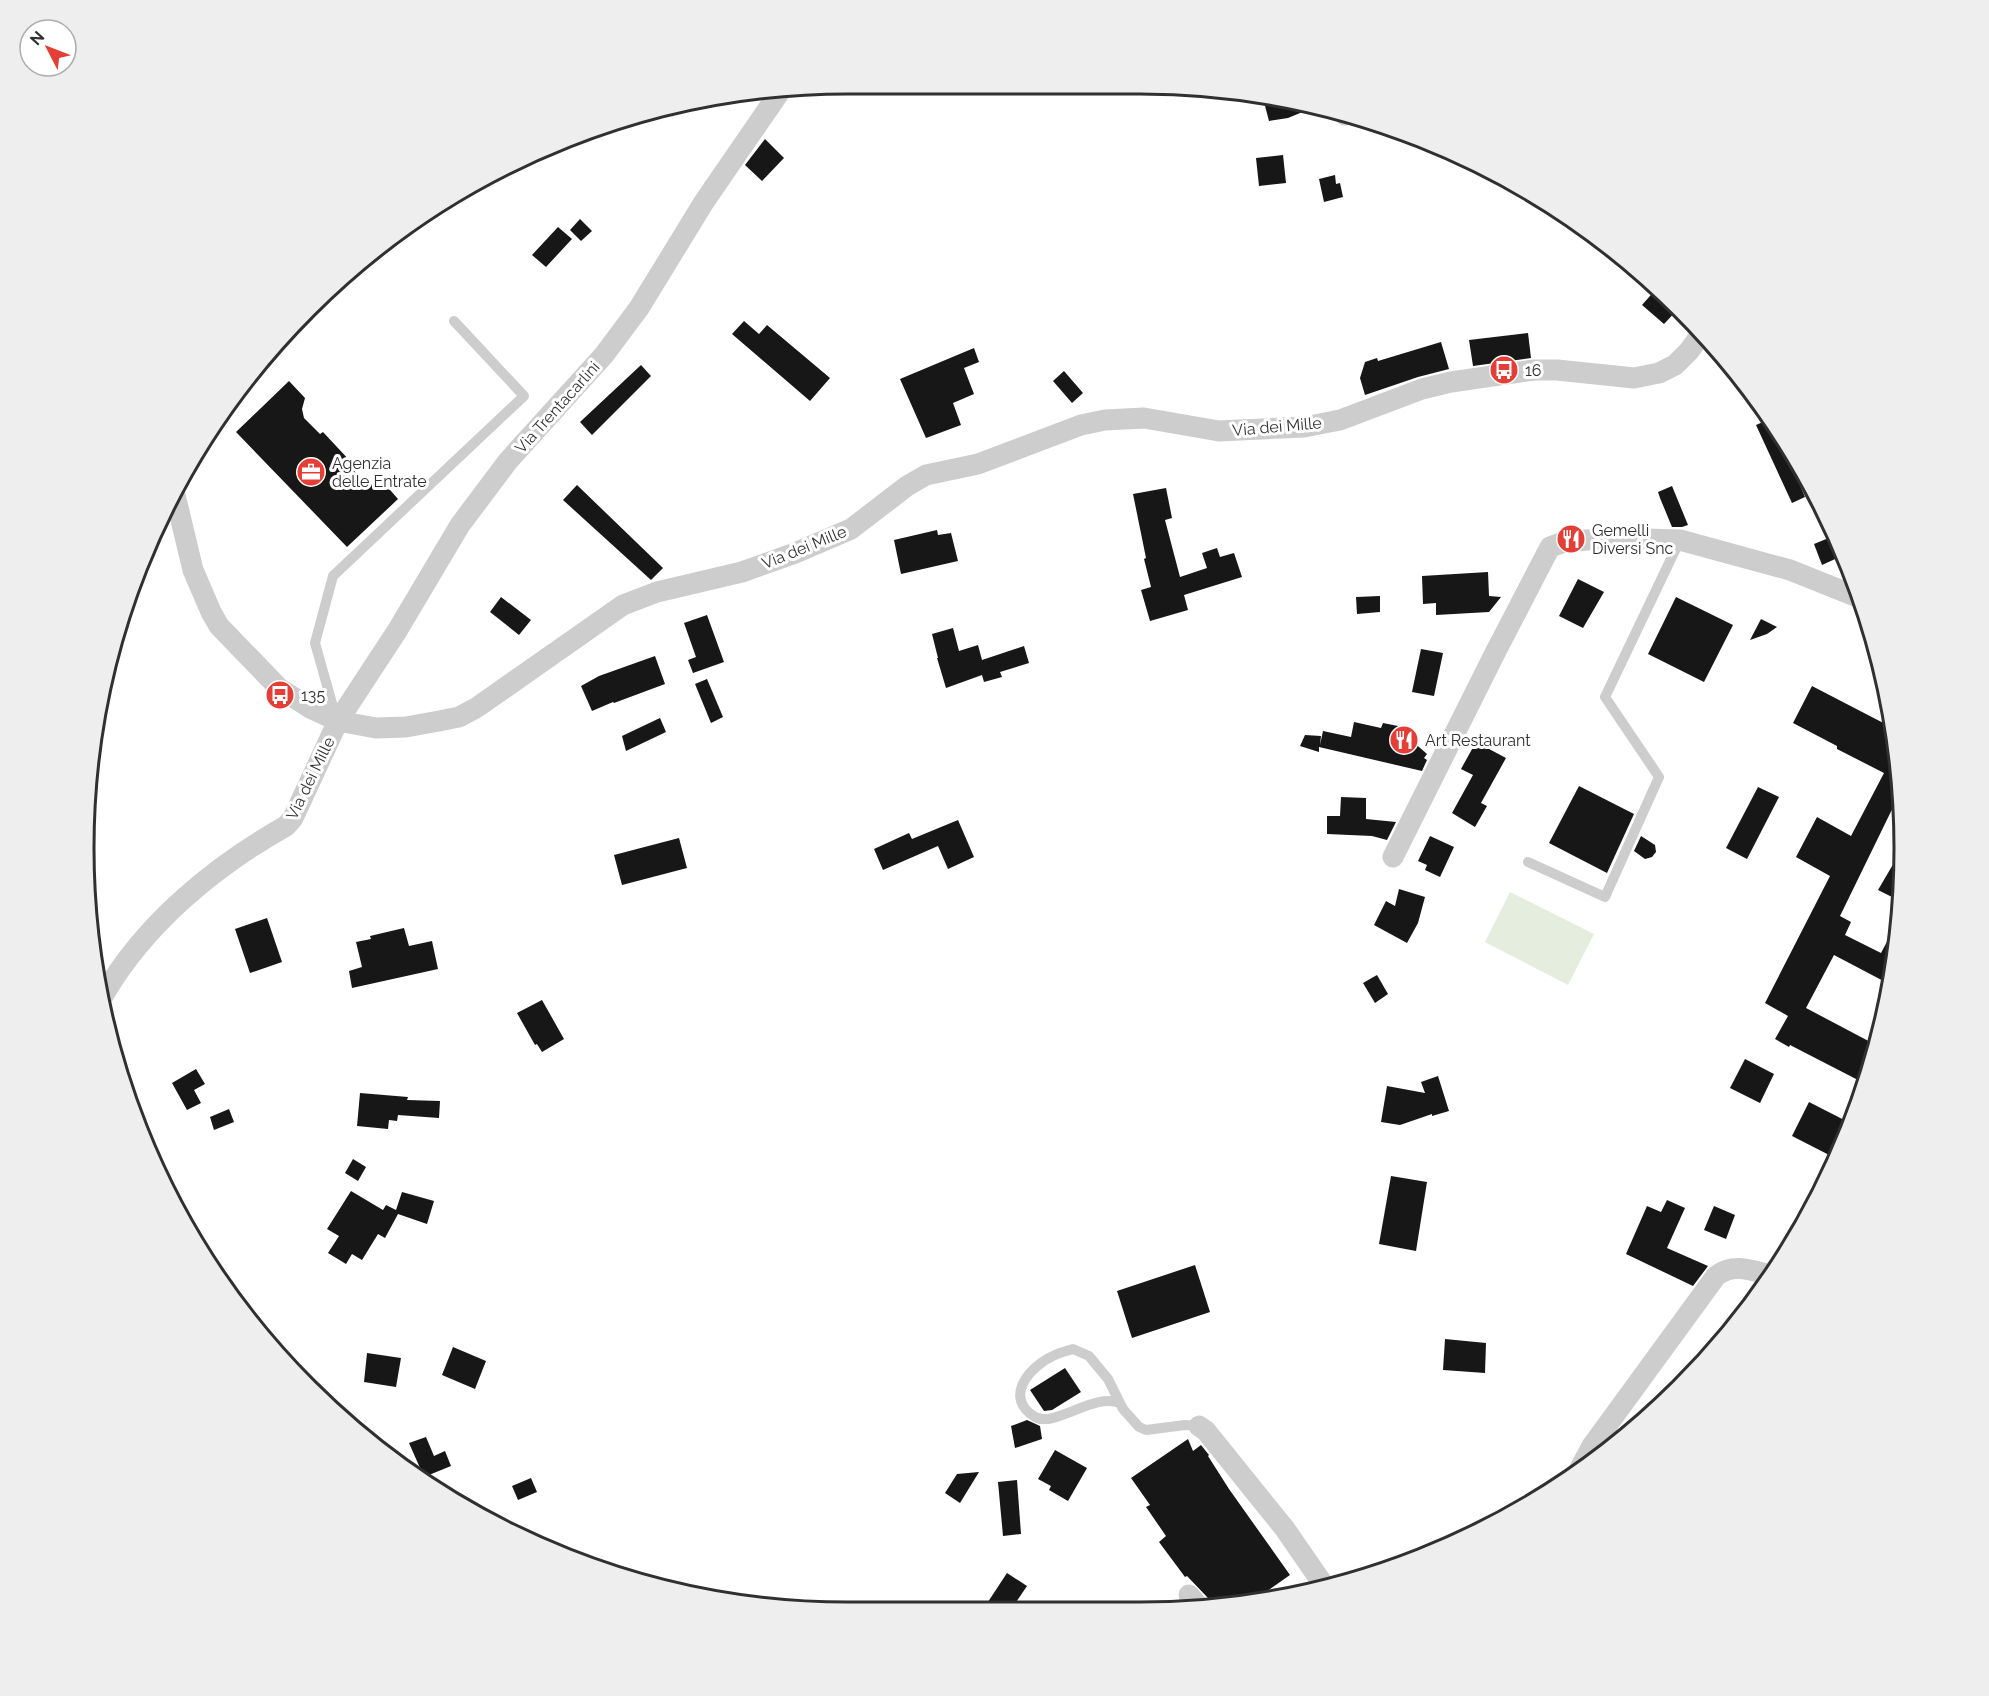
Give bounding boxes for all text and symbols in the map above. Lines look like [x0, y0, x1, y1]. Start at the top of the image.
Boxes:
north arrow [18, 18, 78, 78]
text: N [26, 27, 48, 49]
bus stop icon: 16 [1488, 354, 1520, 386]
street label: Via Trentacarlini [511, 358, 604, 457]
place label: 16 [1525, 361, 1542, 380]
street label: Via dei Mille [1232, 413, 1323, 440]
place label: Agenzia delle Entrate [332, 454, 427, 491]
office icon: Agenzia delle Entrate [295, 456, 327, 488]
place label: Gemelli Diversi Snc [1592, 521, 1674, 558]
street label: Via dei Mille [759, 522, 849, 573]
restaurant icon: Gemelli Diversi Snc [1555, 523, 1587, 555]
bus stop icon: 135 [264, 679, 296, 711]
place label: 135 [301, 686, 325, 705]
restaurant icon: Art Restaurant [1388, 724, 1420, 756]
place label: Art Restaurant [1425, 731, 1531, 750]
street label: Via dei Mille [282, 734, 339, 823]

